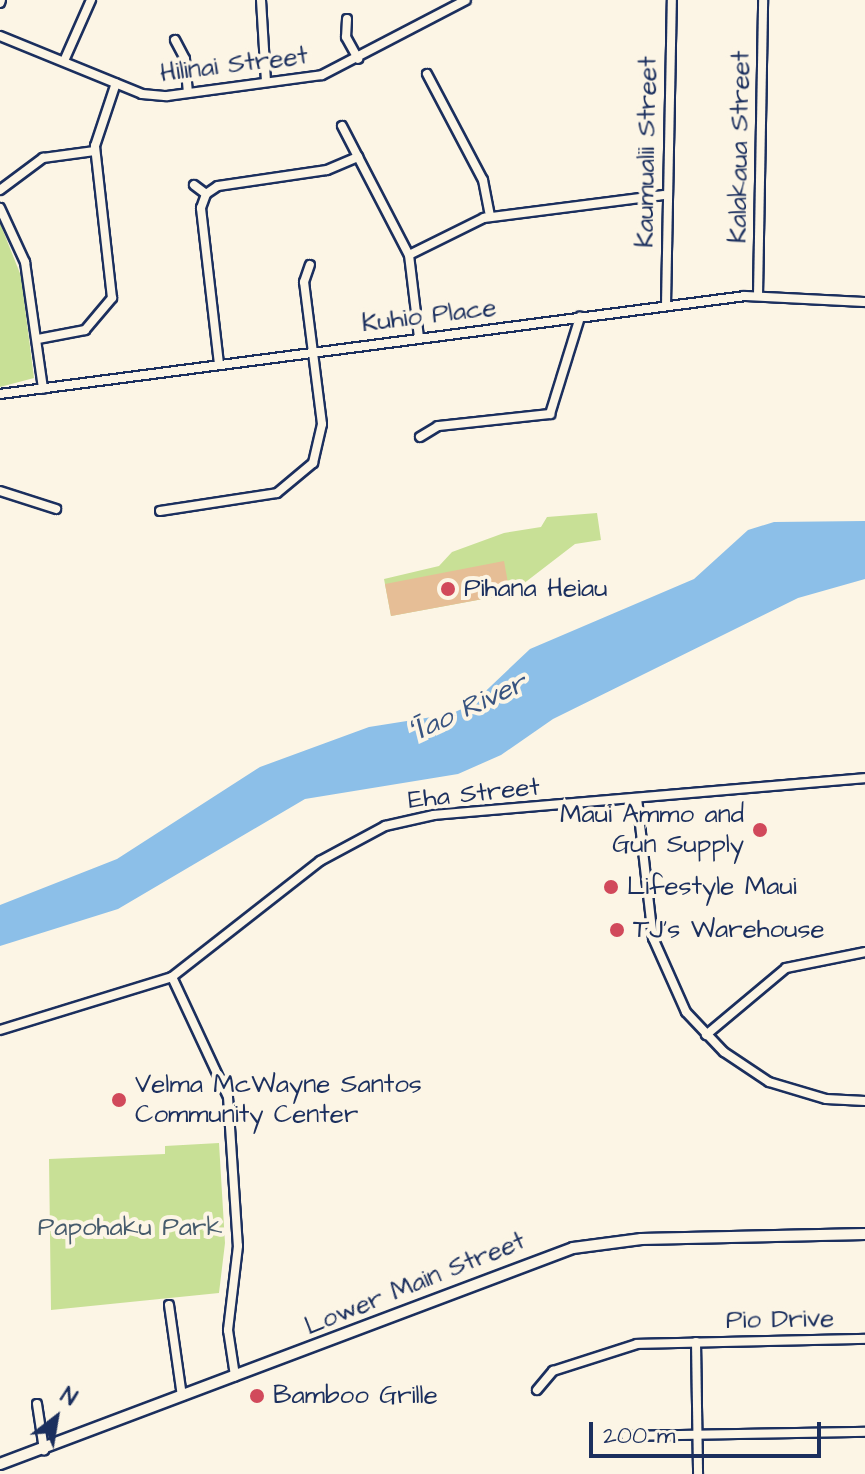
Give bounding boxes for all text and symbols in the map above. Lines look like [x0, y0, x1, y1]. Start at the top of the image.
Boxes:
street label: Hilinai Street [158, 40, 310, 90]
street label: Kalakaua Street [723, 50, 757, 244]
street label: Kaumualii Street [630, 56, 664, 248]
street label: Kuhio Place [360, 292, 498, 340]
place label: Pihana Heiau [464, 573, 607, 605]
marker: Pihana Heiau [439, 580, 457, 598]
water label: ʻĪao River [404, 666, 532, 750]
street label: Eha Street [407, 772, 541, 816]
place label: Maui Ammo and Gun Supply [560, 799, 744, 860]
marker: Maui Ammo and Gun Supply [751, 821, 769, 839]
place label: Lifestyle Maui [627, 871, 797, 903]
marker: Lifestyle Maui [602, 878, 620, 896]
place label: TJ’s Warehouse [633, 914, 825, 946]
marker: TJ’s Warehouse [608, 921, 626, 939]
place label: Velma McWayne Santos Community Center [135, 1069, 422, 1130]
marker: Velma McWayne Santos Community Center [110, 1091, 128, 1109]
park label: Papohaku Park [38, 1212, 222, 1244]
street label: Lower Main Street [300, 1226, 530, 1342]
street label: Pio Drive [726, 1303, 834, 1337]
north arrow [16, 1378, 96, 1458]
text: N [55, 1380, 83, 1414]
place label: Bamboo Grille [273, 1380, 438, 1412]
marker: Bamboo Grille [248, 1387, 266, 1405]
scale bar [593, 1406, 825, 1456]
text: 200 m [603, 1419, 675, 1453]

